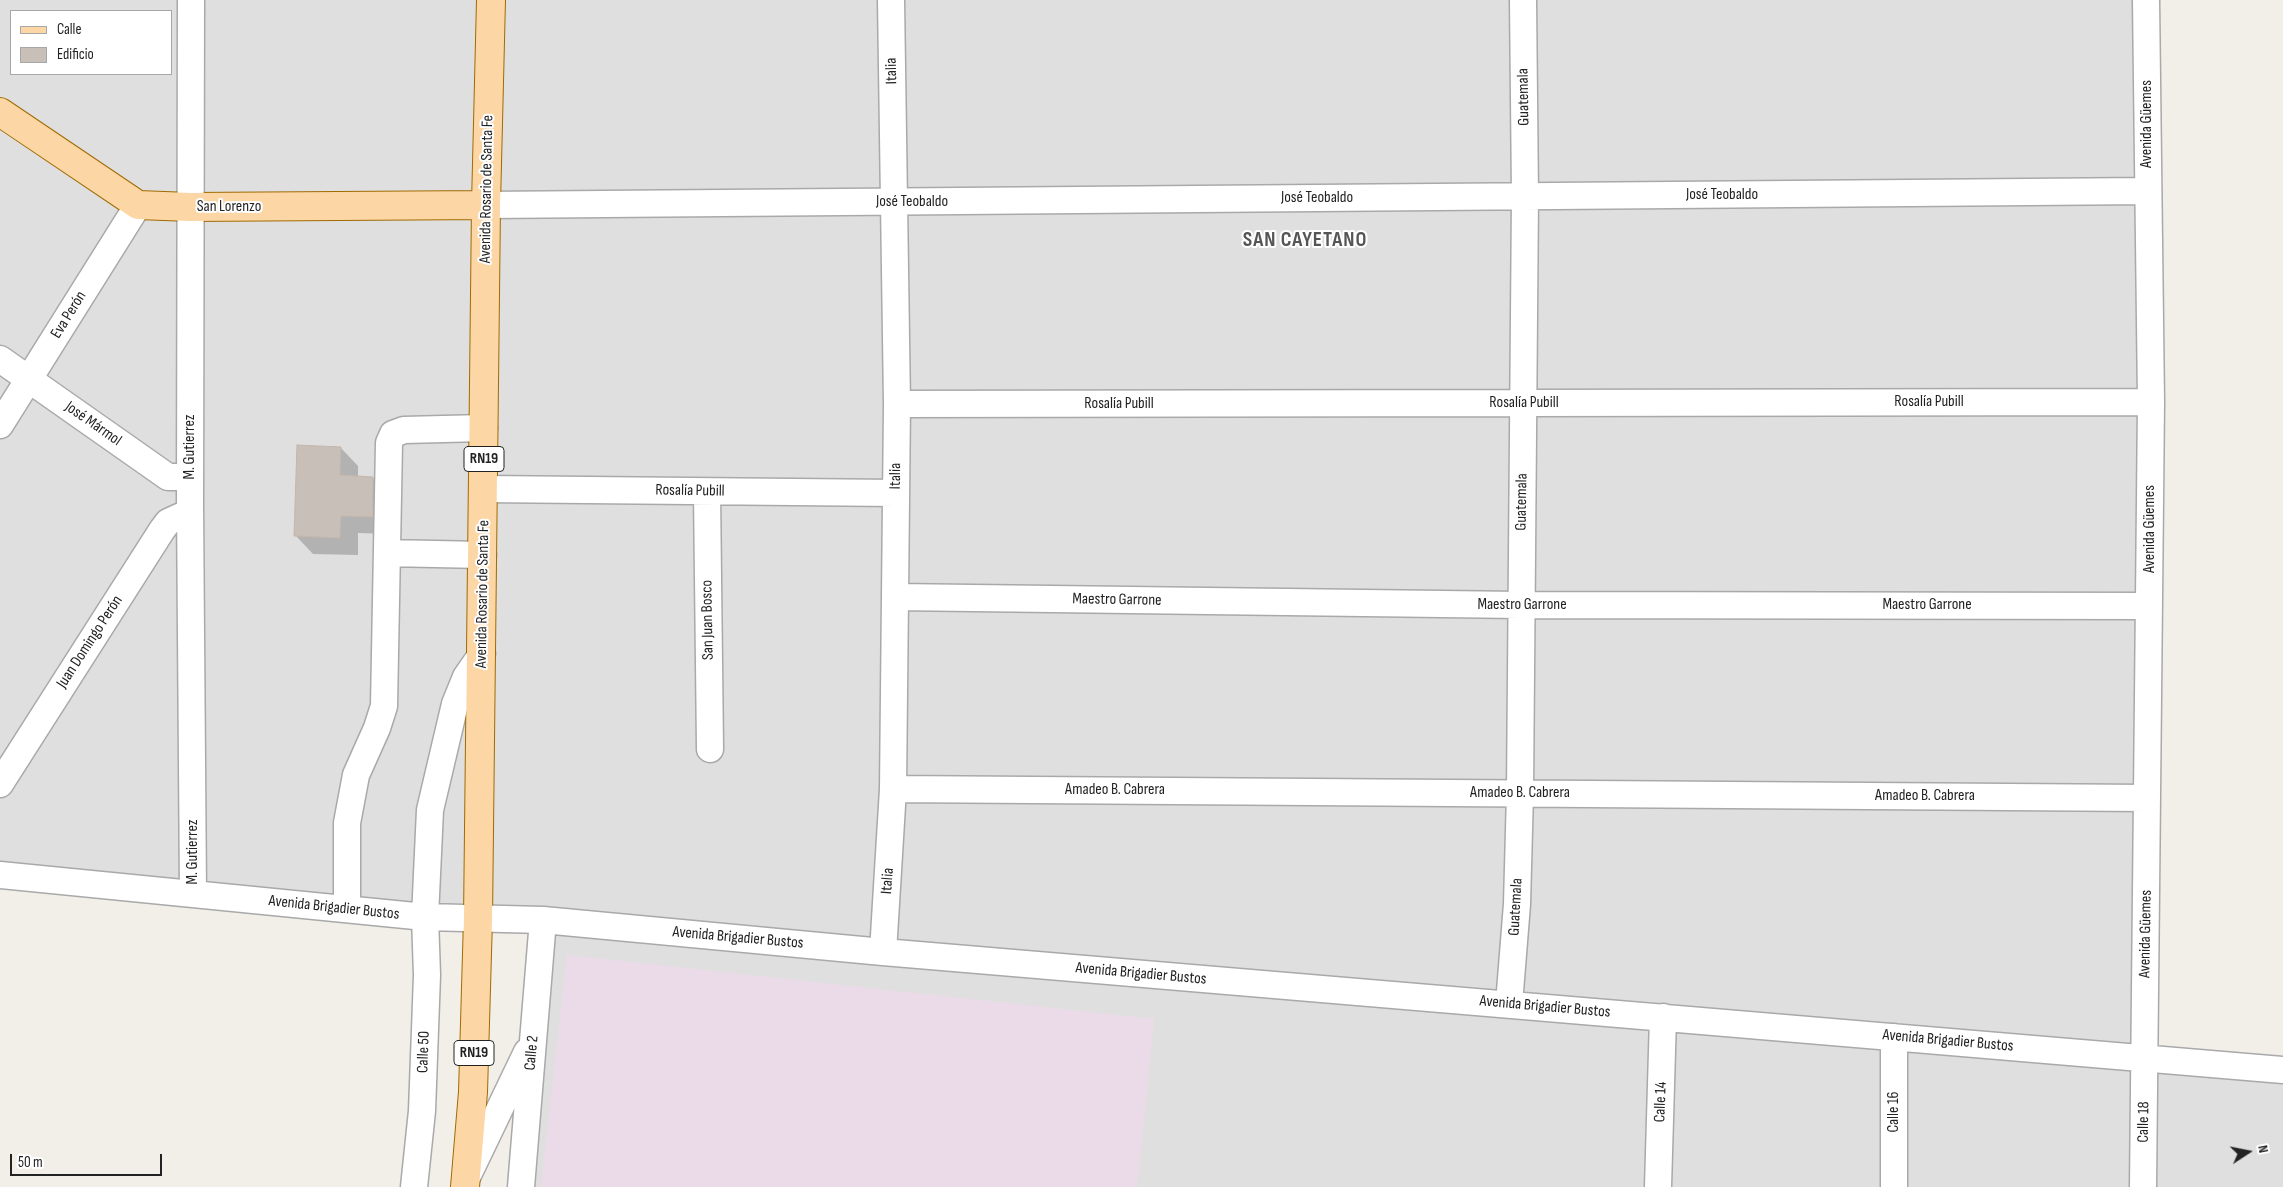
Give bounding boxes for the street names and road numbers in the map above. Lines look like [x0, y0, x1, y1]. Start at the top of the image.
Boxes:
street label: Italia [882, 58, 902, 84]
street label: Guatemala [1514, 68, 1534, 126]
street label: Avenida Güemes [2137, 80, 2157, 168]
street label: Avenida Rosario de Santa Fe [476, 115, 498, 263]
street label: José Teobaldo [1686, 185, 1758, 205]
street label: José Teobaldo [1281, 188, 1353, 208]
street label: José Teobaldo [876, 192, 948, 212]
street label: San Lorenzo [197, 197, 261, 217]
street label: Eva Perón [47, 288, 91, 342]
street label: Rosalía Pubill [1894, 392, 1964, 412]
street label: Rosalía Pubill [1489, 393, 1559, 413]
street label: Rosalía Pubill [1084, 394, 1154, 414]
street label: José Mármol [61, 398, 125, 450]
street label: M. Gutierrez [180, 414, 200, 480]
road number: RN19 [464, 446, 504, 472]
street label: Italia [886, 463, 906, 489]
street label: Guatemala [1512, 473, 1532, 531]
street label: Rosalía Pubill [655, 481, 725, 501]
street label: Avenida Güemes [2140, 485, 2160, 573]
street label: Avenida Rosario de Santa Fe [472, 520, 494, 668]
street label: San Juan Bosco [698, 580, 718, 660]
street label: Maestro Garrone [1072, 590, 1162, 610]
street label: Juan Domingo Perón [53, 592, 127, 692]
street label: Maestro Garrone [1477, 595, 1567, 615]
street label: Maestro Garrone [1882, 595, 1972, 615]
street label: Amadeo B. Cabrera [1065, 780, 1165, 800]
street label: Amadeo B. Cabrera [1470, 783, 1570, 803]
street label: Amadeo B. Cabrera [1875, 786, 1975, 806]
street label: M. Gutierrez [183, 819, 203, 885]
street label: Italia [877, 867, 899, 895]
street label: Guatemala [1505, 878, 1527, 936]
street label: Avenida Güemes [2136, 890, 2156, 978]
street label: Avenida Brigadier Bustos [268, 892, 400, 924]
street label: Avenida Brigadier Bustos [672, 923, 804, 953]
street label: Avenida Brigadier Bustos [1075, 959, 1207, 989]
street label: Avenida Brigadier Bustos [1479, 992, 1611, 1022]
street label: Avenida Brigadier Bustos [1882, 1026, 2014, 1056]
street label: Calle 50 [414, 1031, 434, 1073]
street label: Calle 2 [521, 1035, 543, 1071]
road number: RN19 [454, 1040, 494, 1066]
street label: Calle 14 [1651, 1081, 1671, 1123]
street label: Calle 16 [1884, 1091, 1904, 1133]
street label: Calle 18 [2134, 1101, 2154, 1143]

